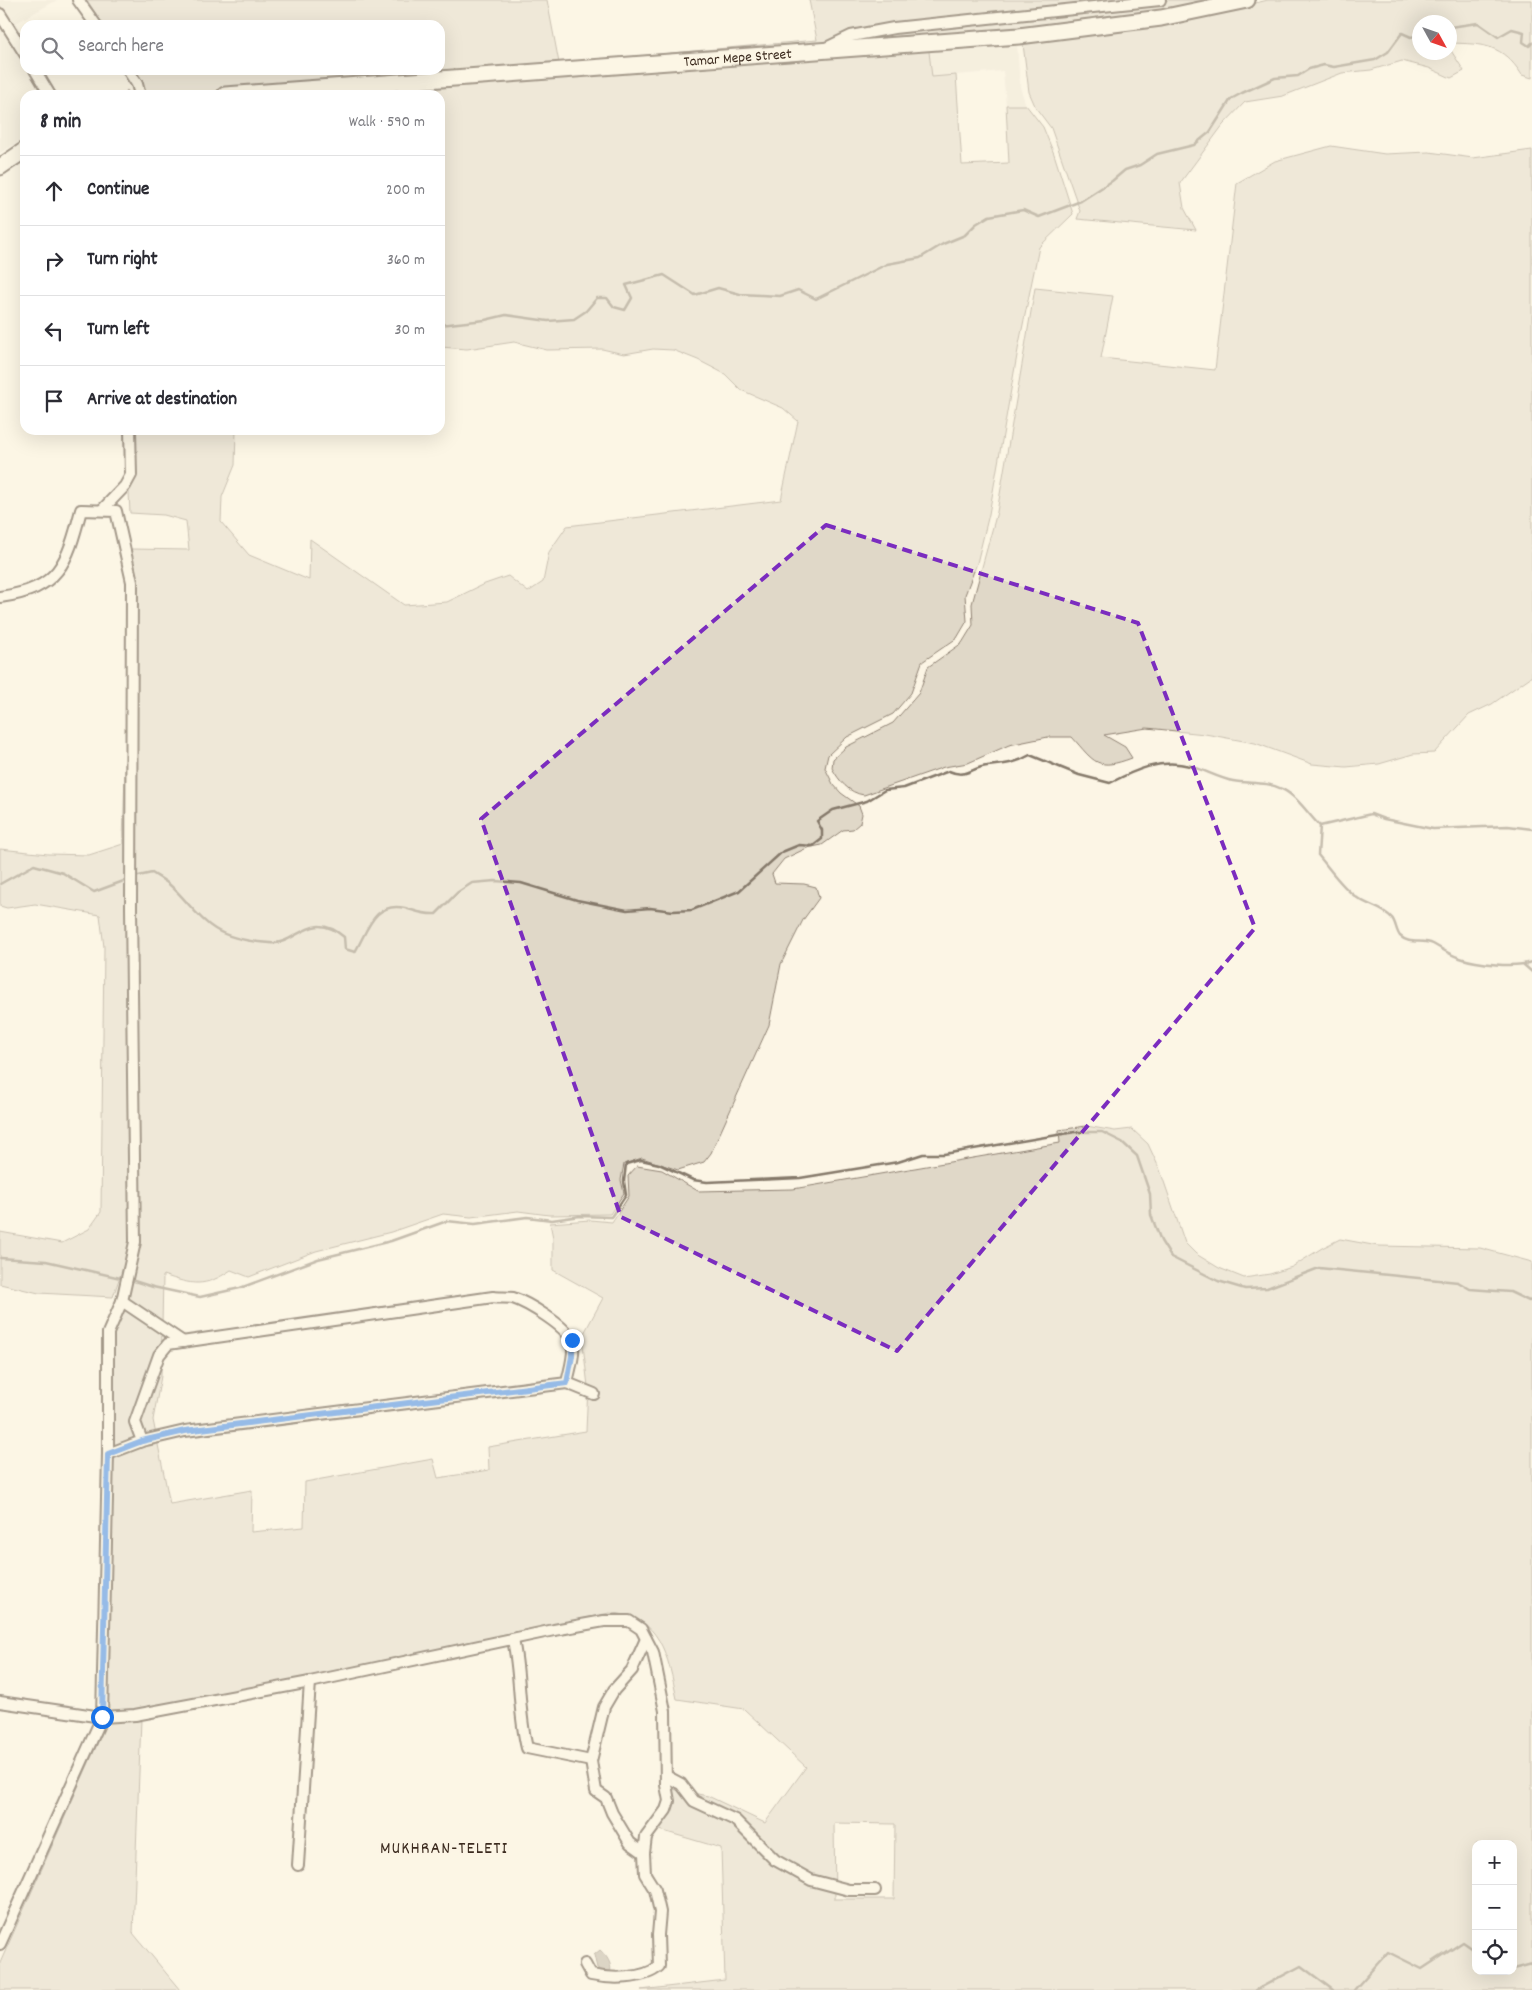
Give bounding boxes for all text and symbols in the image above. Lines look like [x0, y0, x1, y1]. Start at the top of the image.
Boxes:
north arrow [1412, 15, 1457, 60]
search box [20, 20, 445, 75]
icon: search [38, 34, 66, 62]
text: Search here [78, 34, 164, 61]
street label: Tamar Mepe Street [683, 44, 793, 74]
text: 8 min [40, 108, 81, 138]
text: Walk · 590 m [349, 111, 425, 134]
icon: ahead [40, 177, 68, 205]
text: Continue [87, 177, 149, 204]
text: 200 m [386, 179, 425, 202]
icon: right [40, 247, 68, 275]
text: Turn right [87, 247, 158, 274]
text: 360 m [387, 249, 425, 272]
icon: left [40, 317, 68, 345]
text: Turn left [87, 317, 150, 344]
text: 30 m [395, 319, 425, 342]
icon: arrive [40, 387, 68, 415]
text: Arrive at destination [87, 387, 237, 414]
route end [561, 1329, 584, 1352]
route start [91, 1706, 114, 1729]
district label: MUKHRAN-TELETI [380, 1837, 508, 1862]
map controls [1472, 1840, 1517, 1975]
button: + [1472, 1840, 1517, 1885]
button: − [1472, 1885, 1517, 1930]
button: locate [1472, 1930, 1517, 1975]

